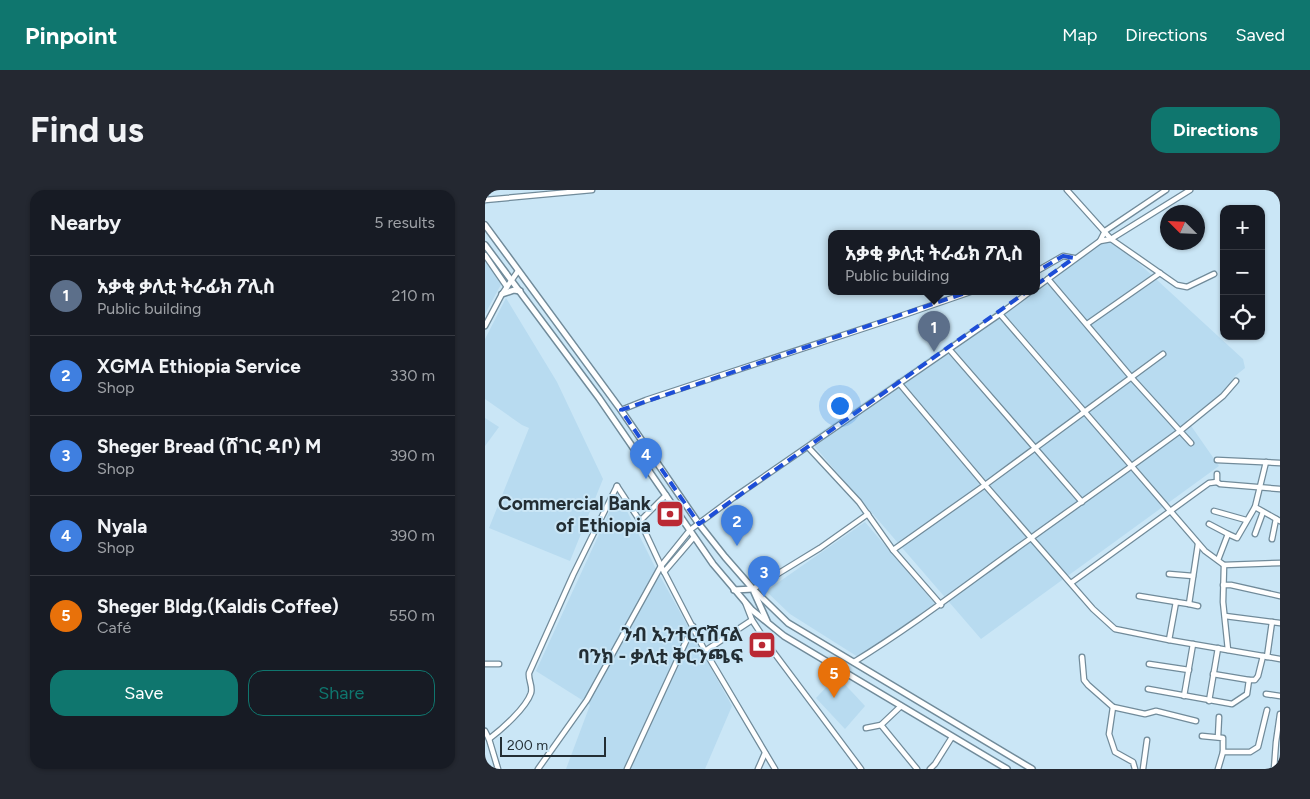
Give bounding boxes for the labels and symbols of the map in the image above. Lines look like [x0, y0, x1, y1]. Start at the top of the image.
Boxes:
north arrow [1160, 205, 1205, 250]
pin: 1 [918, 311, 950, 352]
your location [827, 393, 853, 419]
pin: 4 [630, 438, 662, 479]
place label: Commercial Bank of Ethiopia [498, 492, 652, 537]
bank icon: Commercial Bank of Ethiopia [655, 499, 685, 529]
pin: 2 [721, 505, 753, 546]
pin: 3 [748, 556, 780, 597]
place label: ንብ ኢንተርናሽናል ባንክ - ቃሊቲ ቅርንጫፍ [578, 623, 743, 668]
bank icon: ንብ ኢንተርናሽናል ባንክ - ቃሊቲ ቅርንጫፍ [747, 630, 777, 660]
pin: 5 [818, 657, 850, 698]
scale bar [500, 734, 606, 757]

